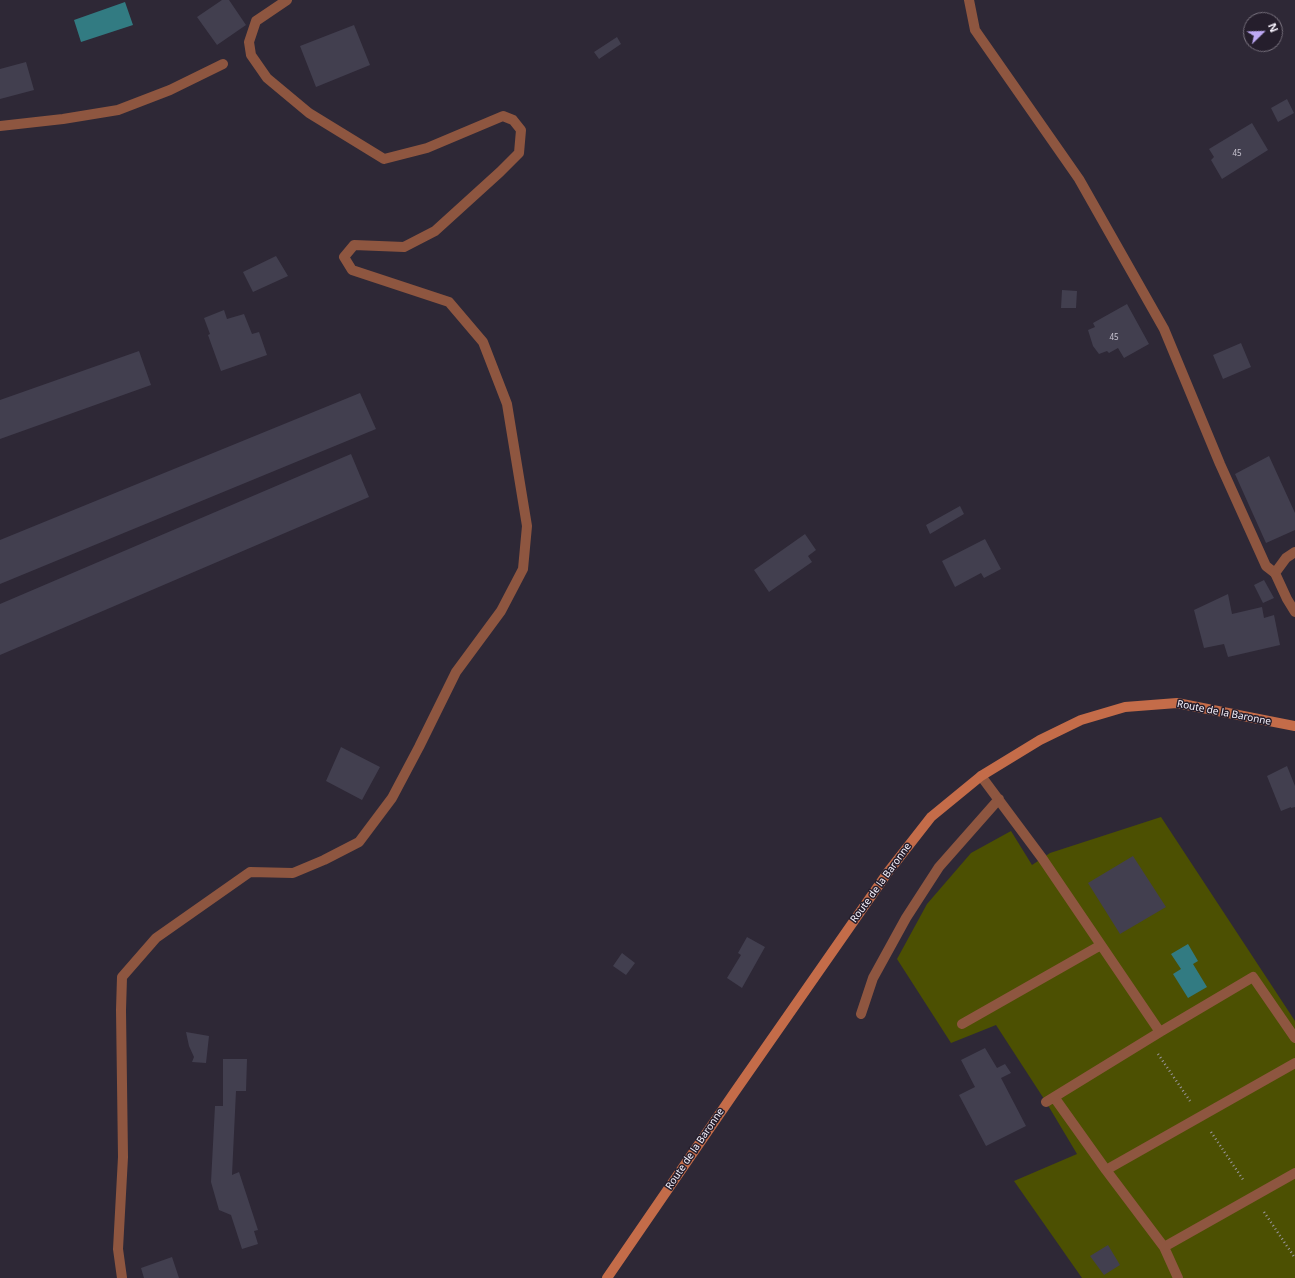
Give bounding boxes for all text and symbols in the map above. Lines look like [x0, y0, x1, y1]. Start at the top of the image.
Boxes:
north arrow [1243, 12, 1283, 52]
text: N [1265, 20, 1282, 35]
house number: 45 [1232, 149, 1242, 159]
house number: 45 [1109, 333, 1119, 343]
street label: Route de la Baronne [1176, 698, 1272, 728]
street label: Route de la Baronne [848, 841, 914, 925]
street label: Route de la Baronne [663, 1106, 727, 1192]

